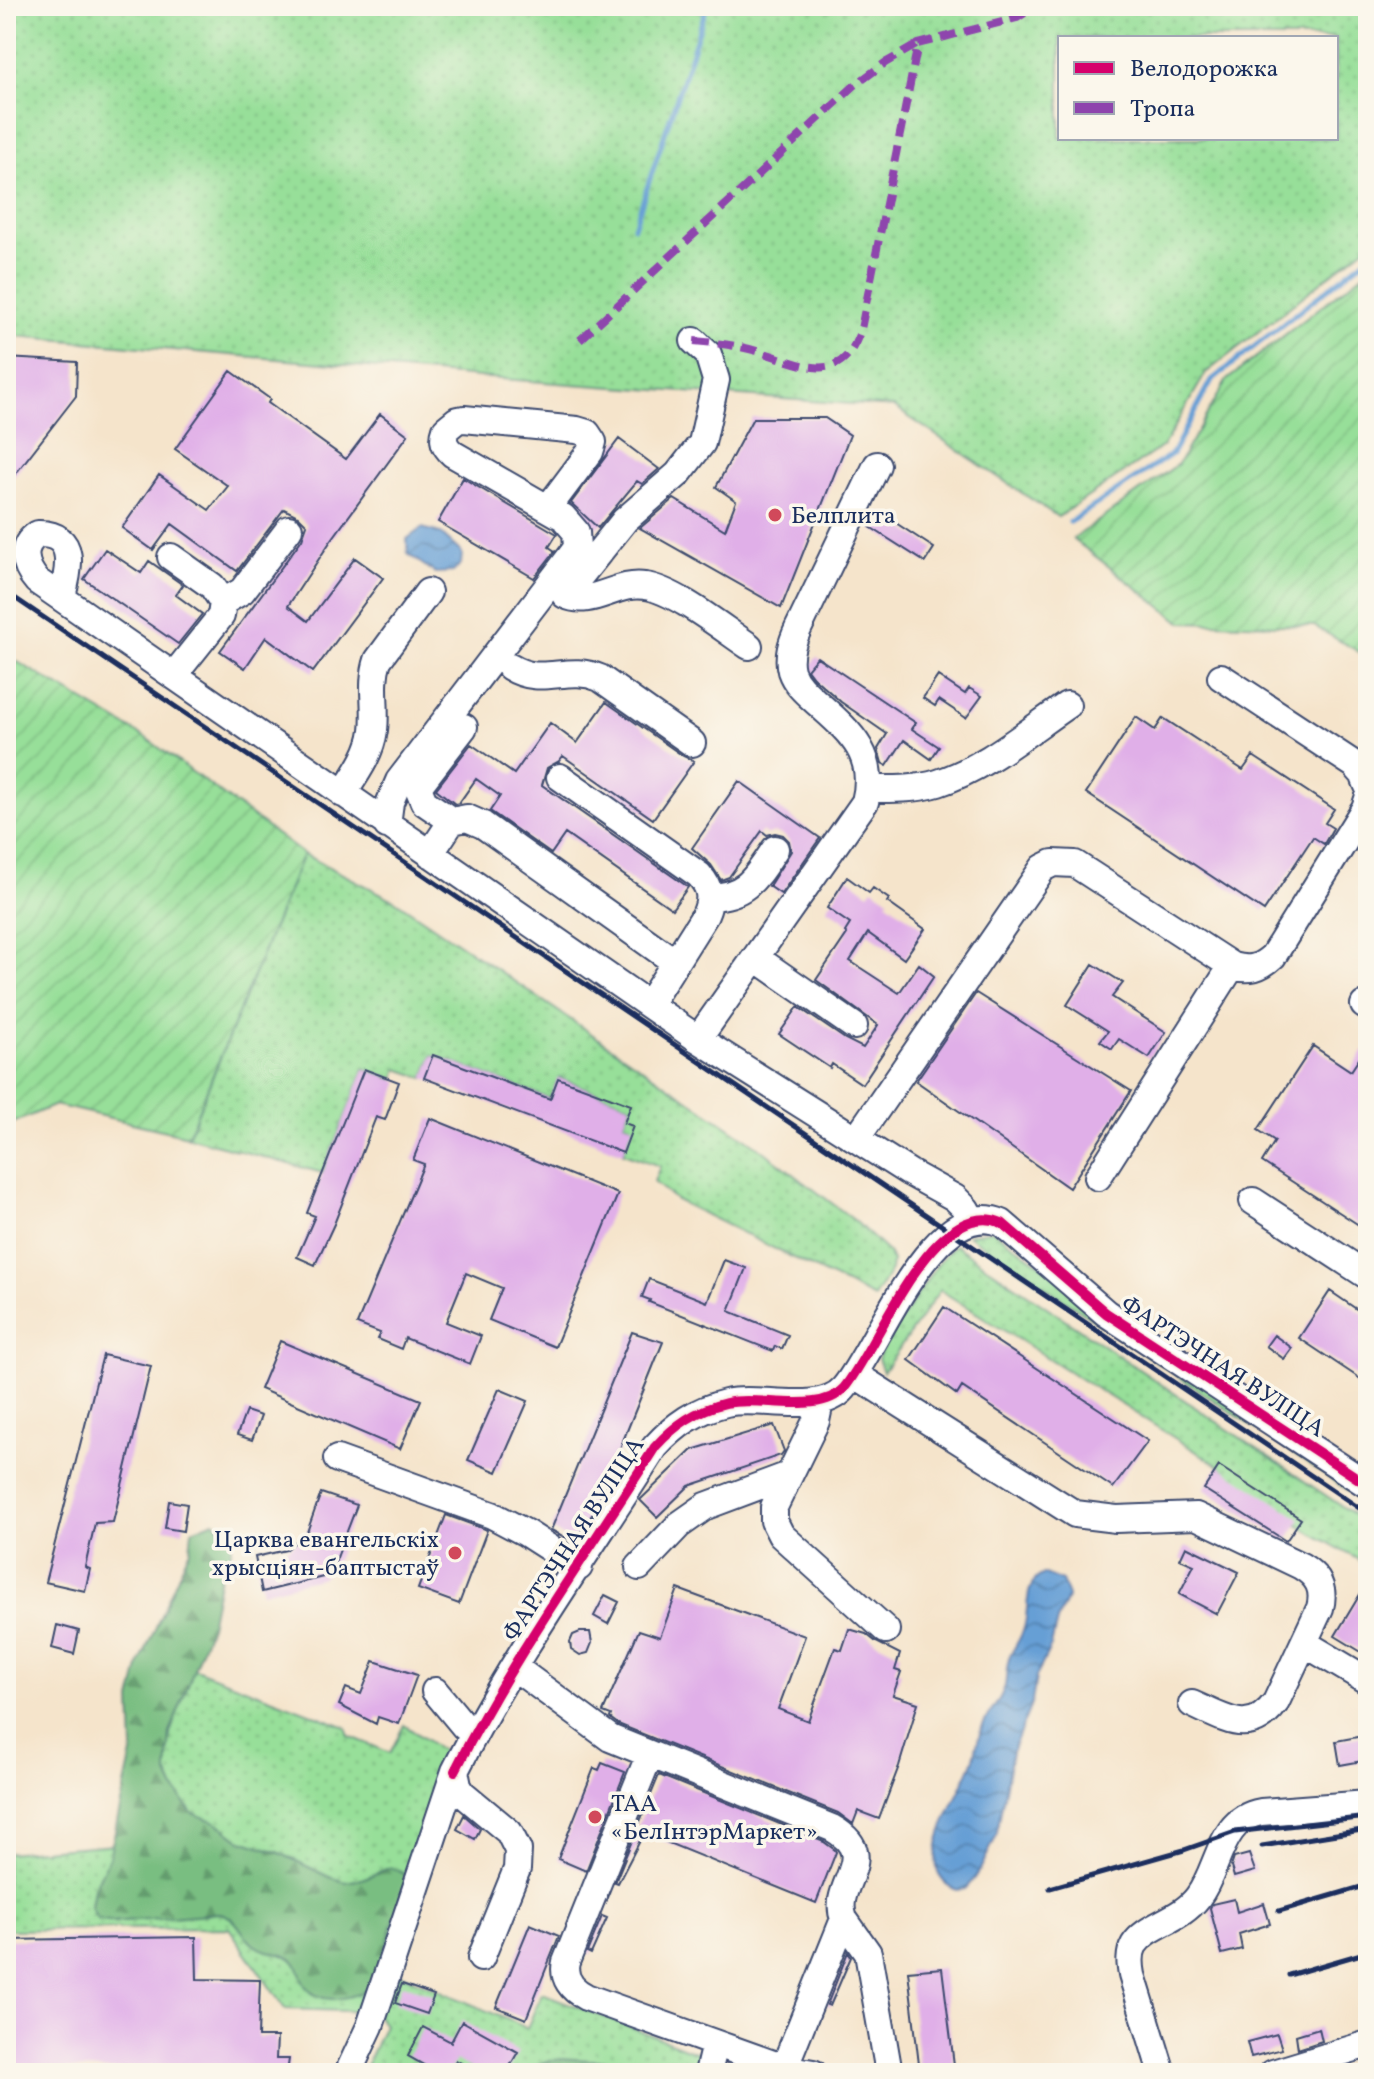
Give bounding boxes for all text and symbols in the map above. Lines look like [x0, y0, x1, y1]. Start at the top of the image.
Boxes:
legend [1058, 36, 1338, 140]
text: Велодорожка [1130, 53, 1278, 87]
text: Тропа [1130, 93, 1196, 127]
place label: Белплита [791, 500, 896, 534]
marker: Белплита [766, 506, 784, 524]
street label: ФАРТЭЧНАЯ ВУЛІЦА [1113, 1289, 1331, 1447]
street label: ФАРТЭЧНАЯ ВУЛІЦА [496, 1431, 654, 1649]
place label: Царква евангельскіх хрысціян-баптыстаў [212, 1524, 439, 1586]
marker: Царква евангельскіх хрысціян-баптыстаў [446, 1544, 464, 1562]
place label: ТАА «БелІнтэрМаркет» [611, 1788, 818, 1850]
marker: ТАА «БелІнтэрМаркет» [586, 1808, 604, 1826]

